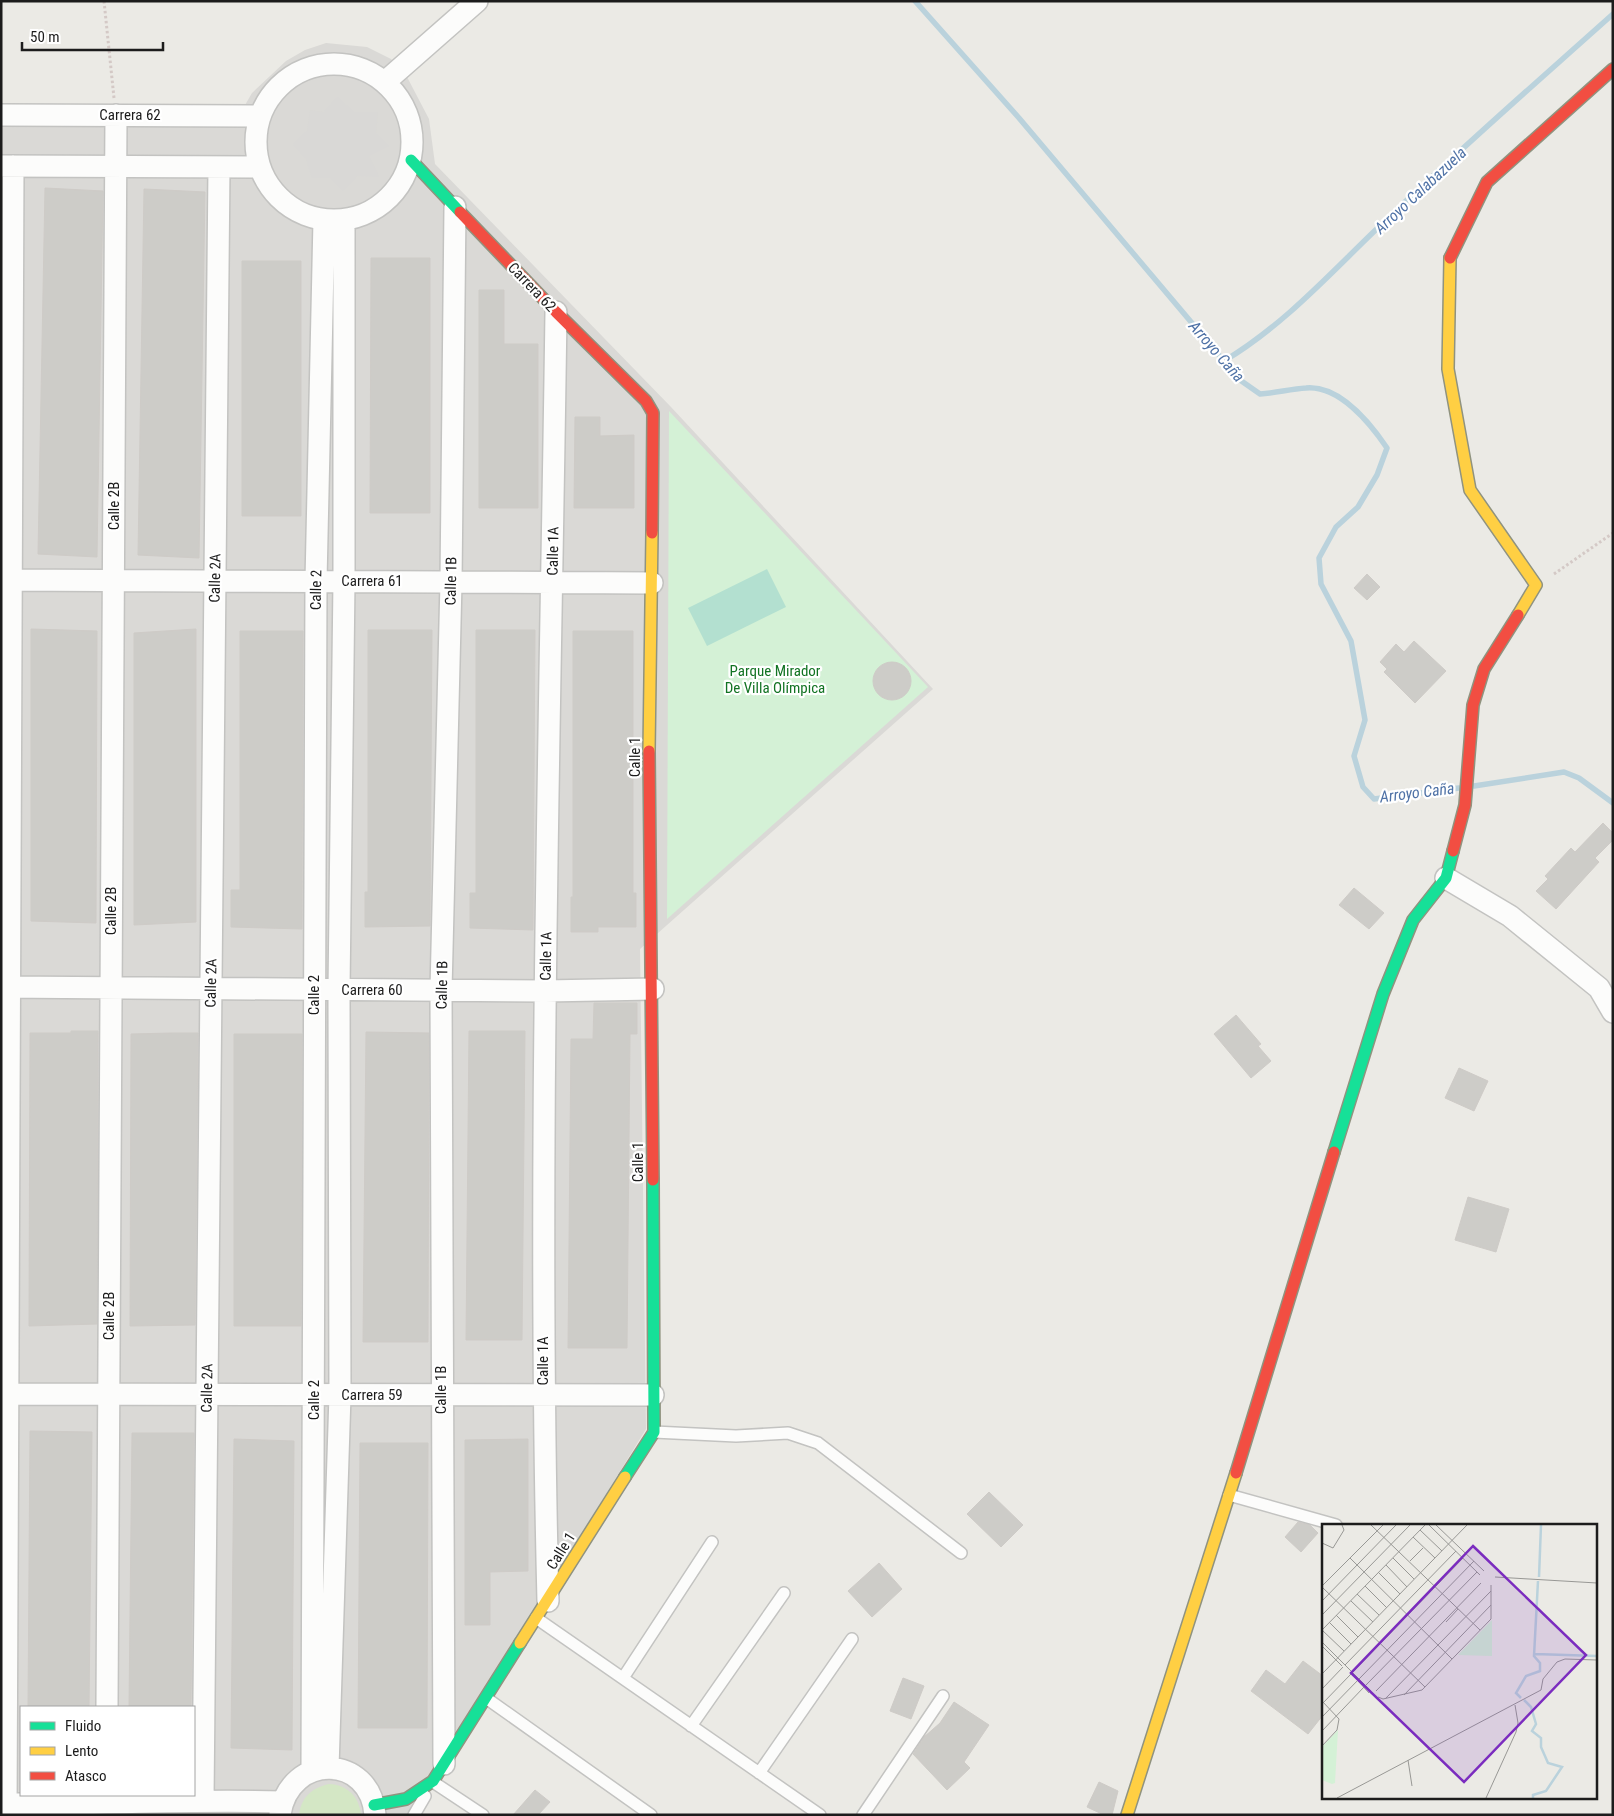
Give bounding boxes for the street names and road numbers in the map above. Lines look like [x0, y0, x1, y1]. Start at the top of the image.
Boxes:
street label: Carrera 62 [99, 106, 161, 124]
street label: Carrera 62 [504, 259, 560, 315]
street label: Calle 2B [105, 482, 123, 530]
street label: Calle 1A [544, 526, 562, 576]
street label: Calle 2A [206, 553, 224, 603]
street label: Calle 1B [442, 557, 460, 605]
street label: Calle 2 [307, 570, 325, 610]
street label: Carrera 61 [341, 572, 403, 590]
street label: Calle 1 [626, 737, 644, 777]
street label: Calle 2B [102, 887, 120, 935]
street label: Calle 1A [537, 931, 555, 981]
street label: Calle 2A [202, 958, 220, 1008]
street label: Calle 1B [433, 961, 451, 1009]
street label: Calle 2 [305, 975, 323, 1015]
street label: Carrera 60 [341, 981, 403, 999]
street label: Calle 1 [629, 1142, 647, 1182]
street label: Calle 2B [100, 1292, 118, 1340]
street label: Calle 1A [534, 1336, 552, 1386]
street label: Calle 2A [198, 1363, 216, 1413]
street label: Calle 1B [432, 1366, 450, 1414]
street label: Calle 2 [305, 1380, 323, 1420]
street label: Carrera 59 [341, 1386, 403, 1404]
street label: Calle 1 [543, 1529, 579, 1573]

